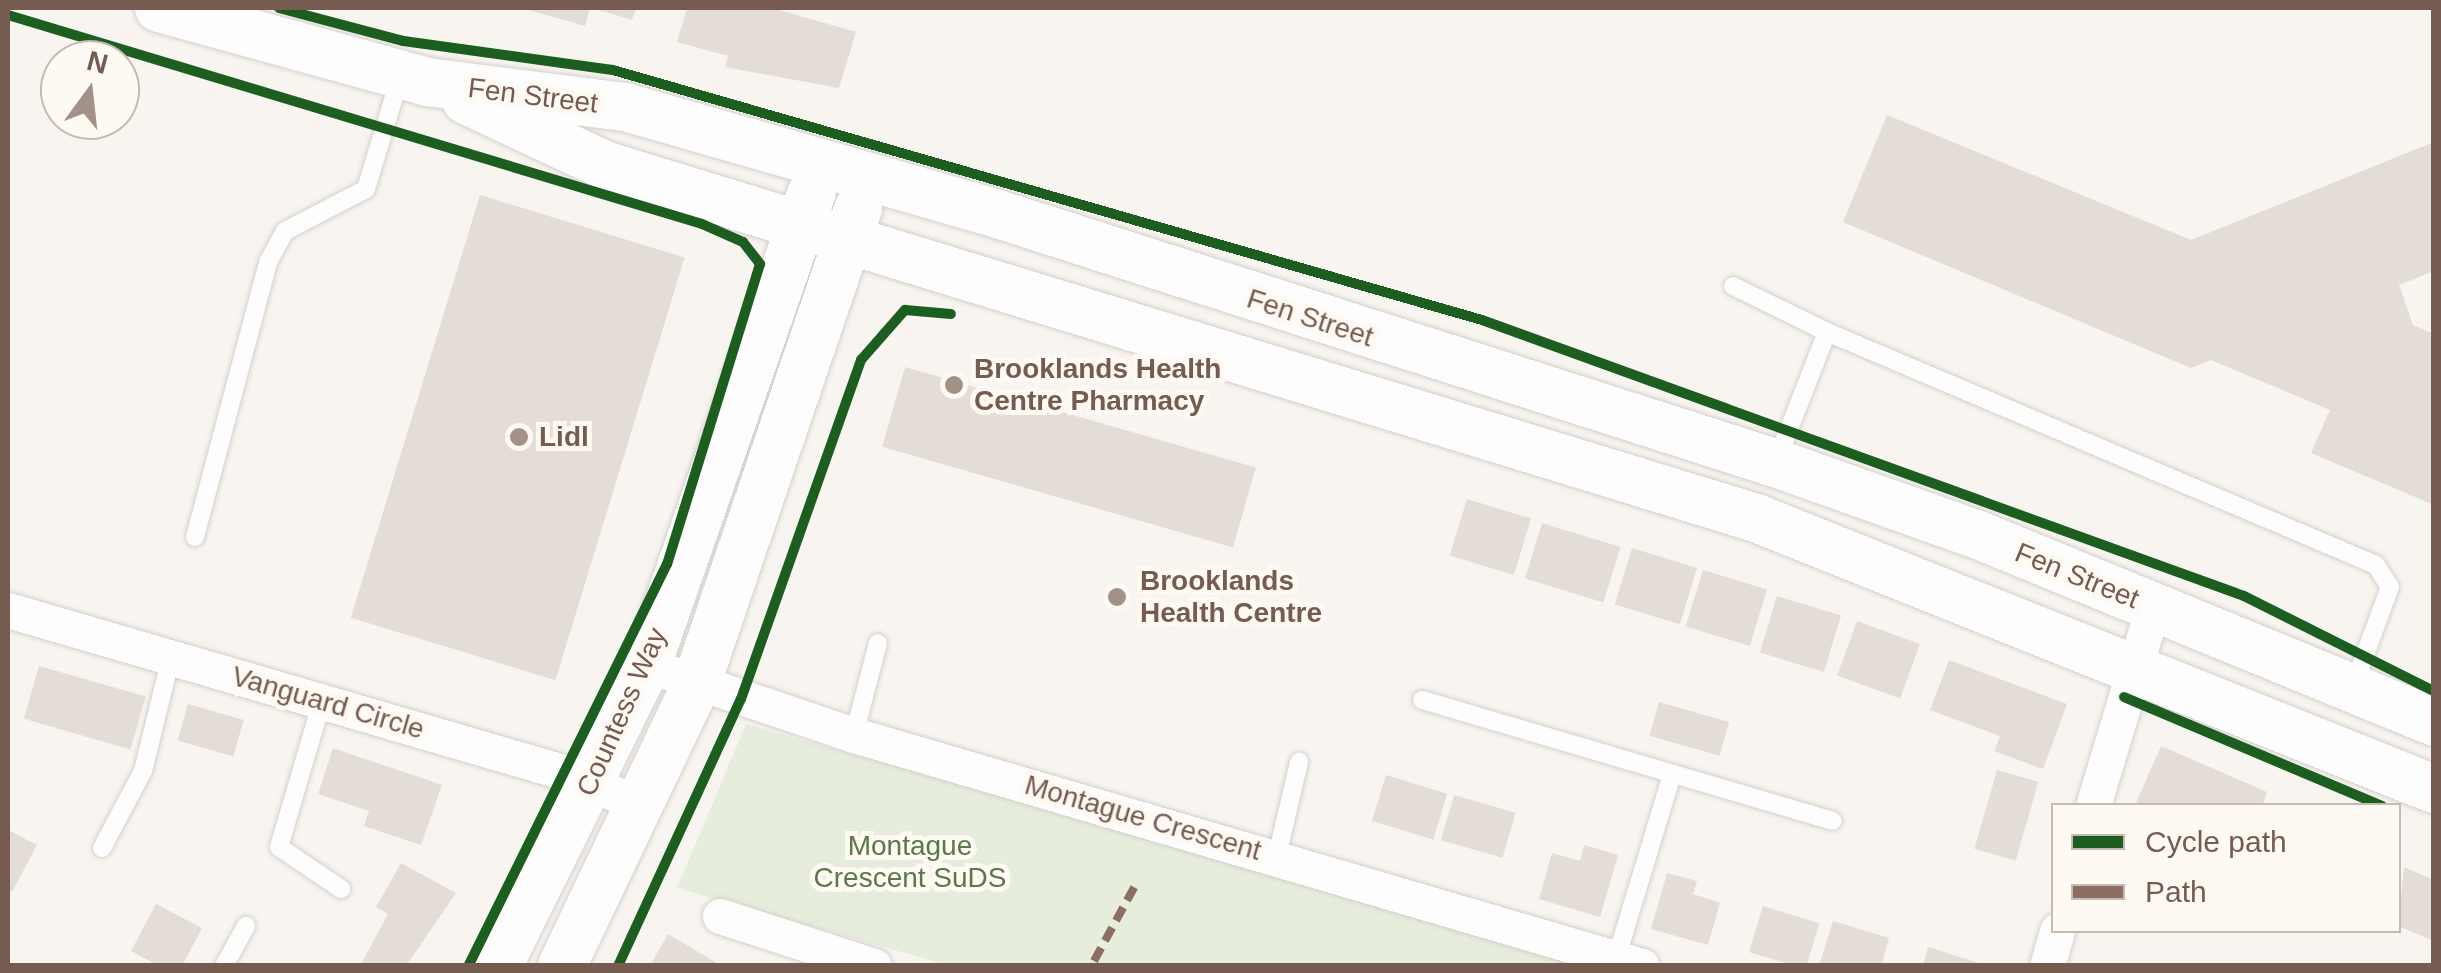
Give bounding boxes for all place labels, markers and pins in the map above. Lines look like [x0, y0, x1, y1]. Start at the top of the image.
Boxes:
place label: Brooklands Health Centre Pharmacy [974, 352, 1221, 418]
marker: Brooklands Health Centre Pharmacy [943, 374, 965, 396]
place label: Lidl [539, 420, 589, 454]
marker: Lidl [508, 426, 530, 448]
place label: Brooklands Health Centre [1140, 564, 1322, 630]
marker: Brooklands Health Centre [1104, 584, 1130, 610]

